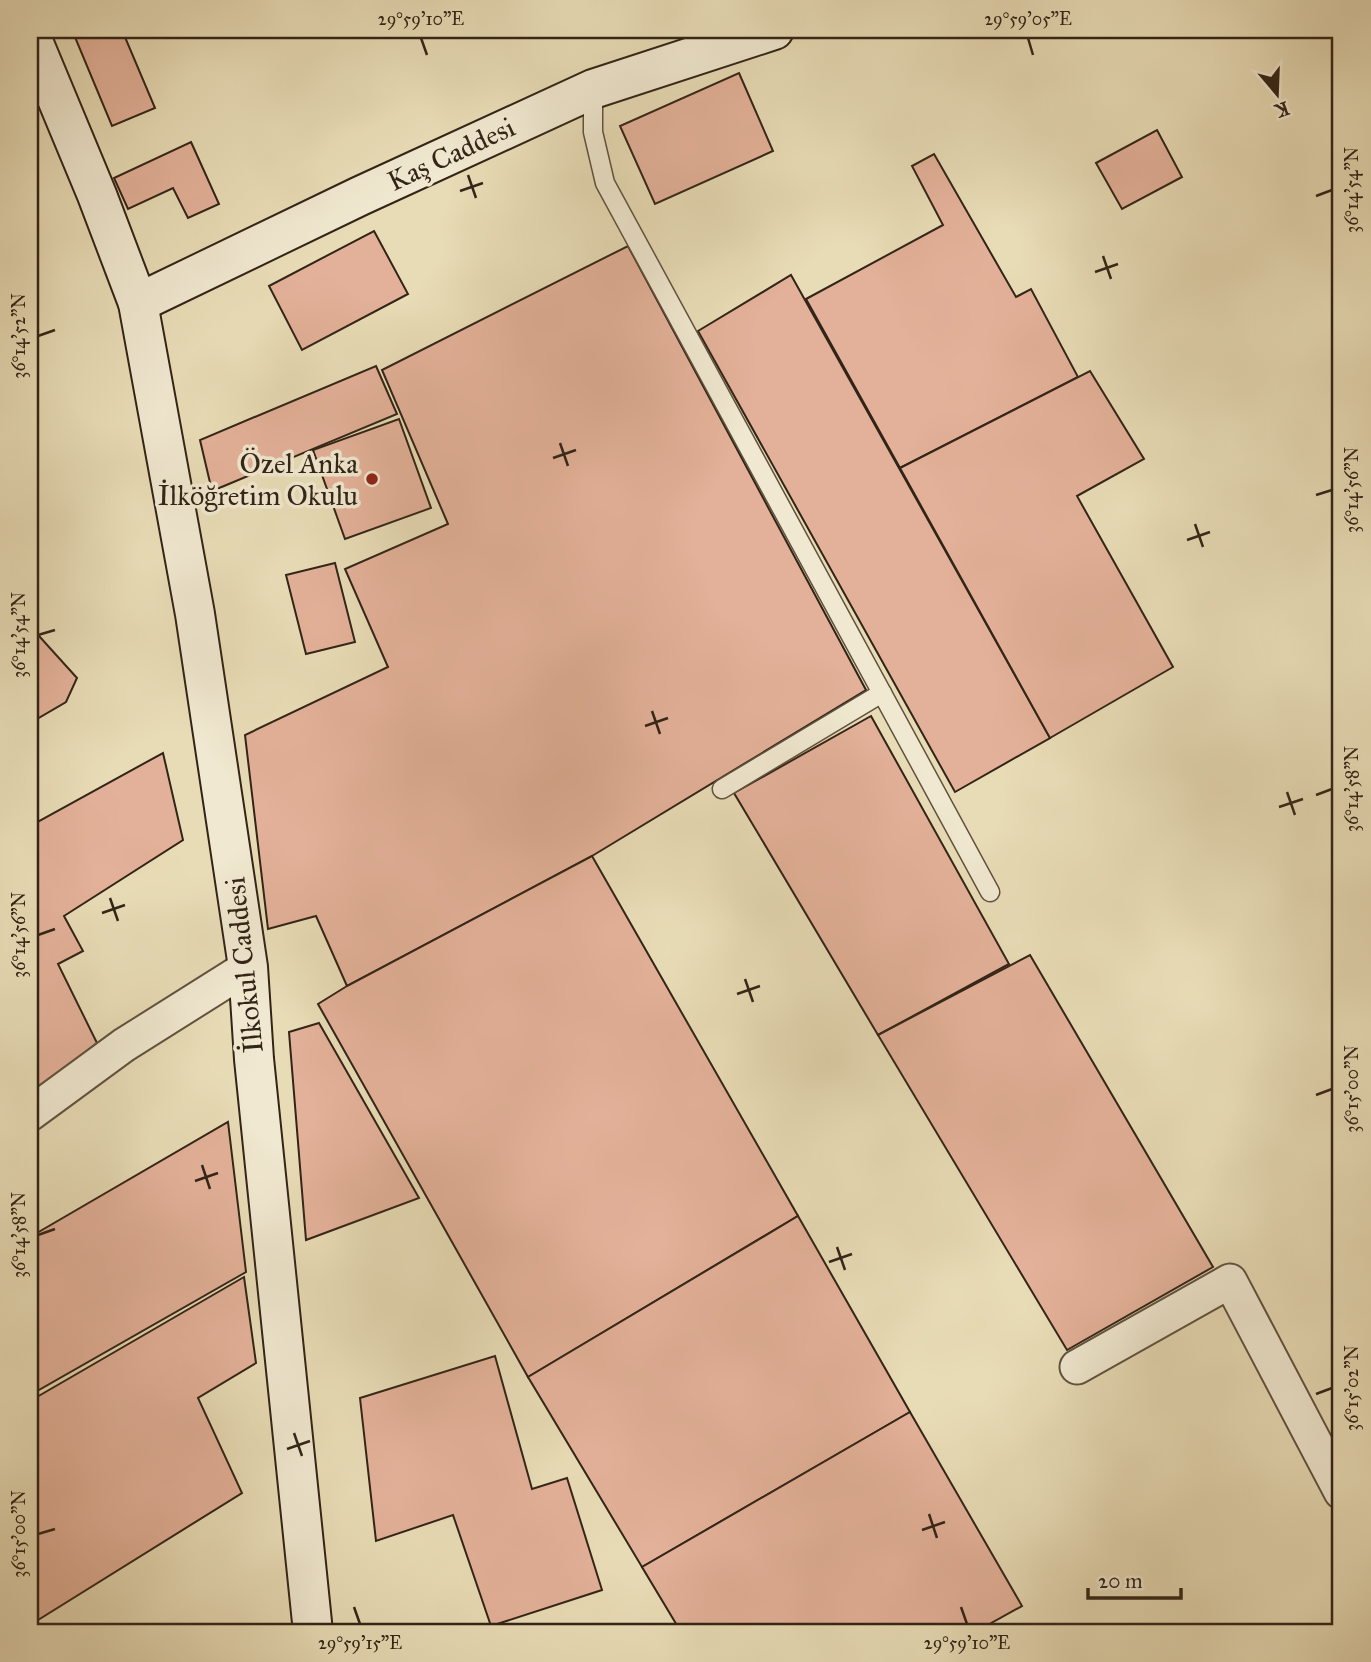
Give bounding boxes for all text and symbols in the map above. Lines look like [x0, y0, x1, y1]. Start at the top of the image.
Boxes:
text: 29°59'10"E [378, 8, 464, 30]
text: 29°59'05"E [984, 8, 1072, 30]
north arrow [1242, 60, 1312, 130]
text: K [1271, 97, 1292, 123]
street label: Kaş Caddesi [382, 109, 521, 199]
text: 36°14'54"N [1341, 147, 1363, 233]
text: 36°14'52"N [8, 293, 30, 379]
place label: Özel Anka İlköğretim Okulu [158, 446, 358, 513]
text: 36°14'56"N [1341, 447, 1363, 533]
marker: Özel Anka İlköğretim Okulu [364, 471, 380, 487]
text: 36°14'54"N [8, 592, 30, 678]
text: 36°14'58"N [1341, 746, 1363, 832]
street label: İlkokul Caddesi [217, 875, 271, 1055]
text: 36°14'56"N [8, 892, 30, 978]
text: 36°15'00"N [1341, 1045, 1363, 1133]
text: 36°14'58"N [8, 1192, 30, 1278]
text: 36°15'02"N [1341, 1345, 1363, 1431]
text: 36°15'00"N [8, 1490, 30, 1578]
scale bar [1088, 1557, 1180, 1601]
text: 20 m [1098, 1568, 1143, 1594]
text: 29°59'15"E [318, 1632, 402, 1654]
text: 29°59'10"E [924, 1632, 1010, 1654]

